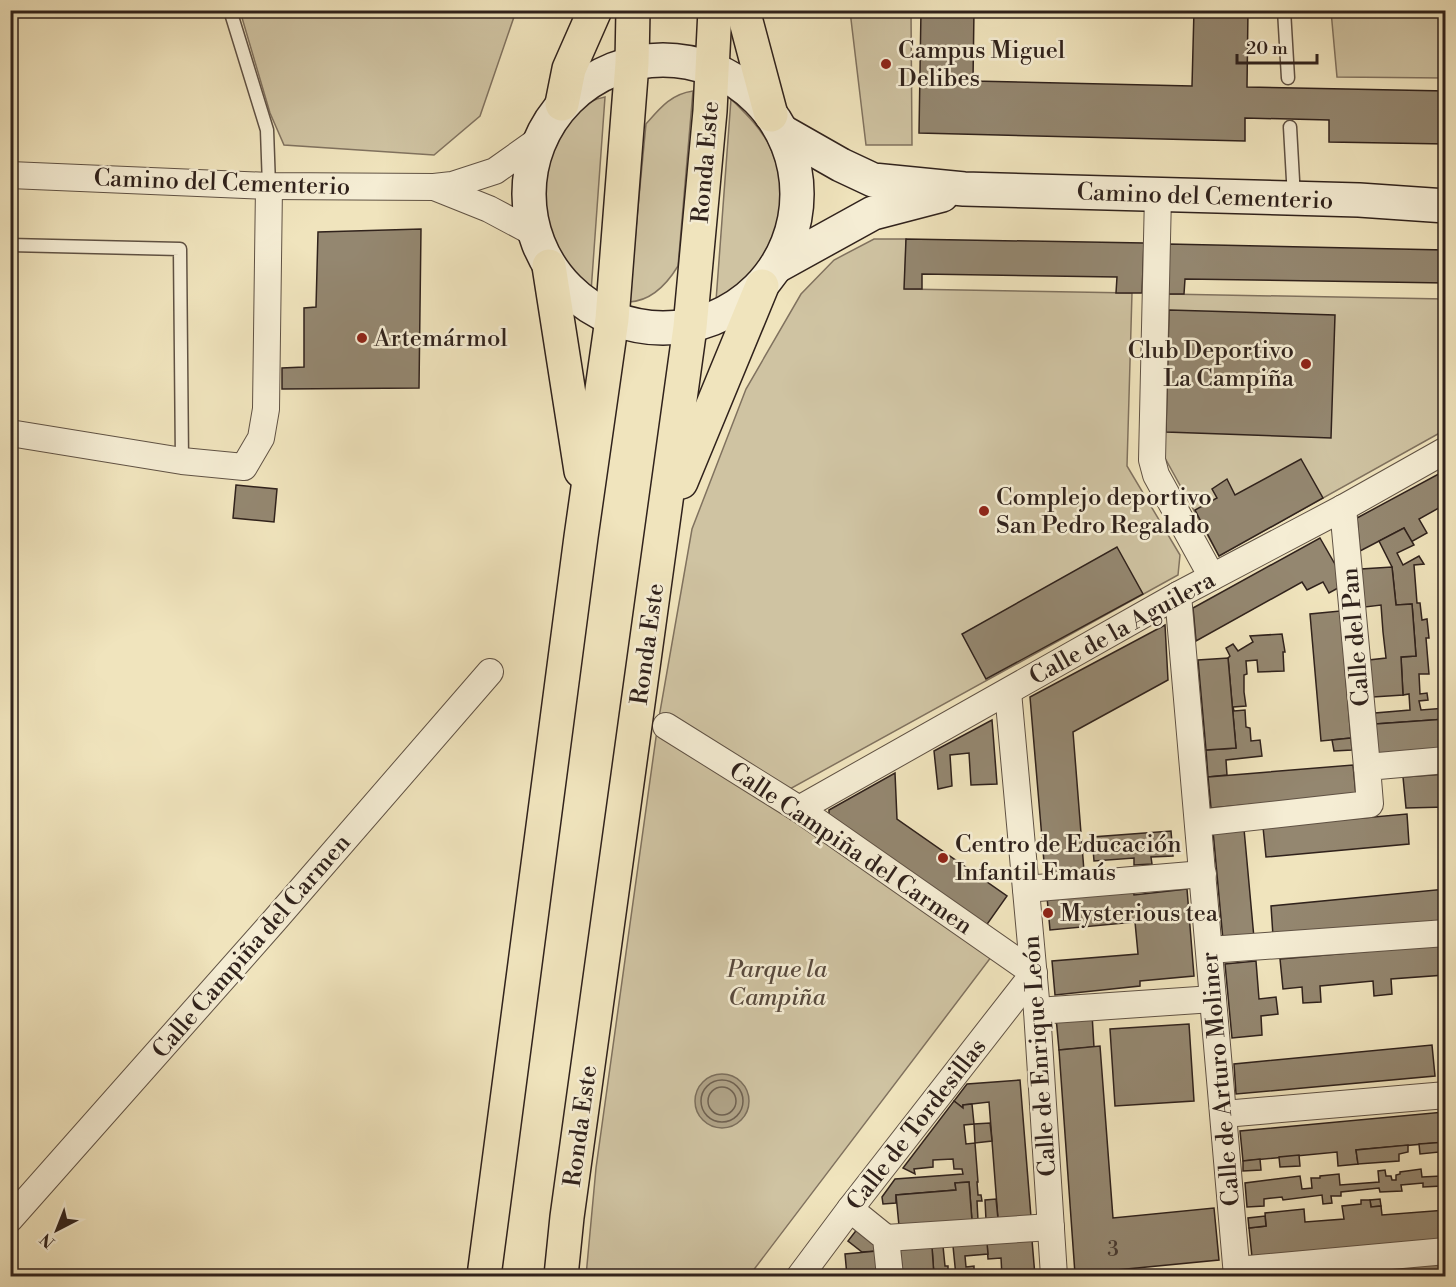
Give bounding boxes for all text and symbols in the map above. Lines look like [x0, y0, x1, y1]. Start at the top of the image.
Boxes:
scale bar [1237, 27, 1316, 65]
place label: Campus Miguel Delibes [898, 36, 1065, 94]
text: 20 m [1246, 37, 1288, 60]
marker: Campus Miguel Delibes [879, 57, 893, 71]
street label: Ronda Este [686, 100, 726, 224]
street label: Camino del Cementerio [93, 164, 351, 202]
street label: Camino del Cementerio [1076, 178, 1334, 216]
place label: Artemármol [373, 324, 508, 354]
marker: Artemármol [355, 331, 369, 345]
place label: Club Deportivo La Campiña [1128, 336, 1295, 394]
marker: Club Deportivo La Campiña [1299, 357, 1313, 371]
place label: Complejo deportivo San Pedro Regalado [996, 483, 1212, 541]
marker: Complejo deportivo San Pedro Regalado [977, 504, 991, 518]
street label: Calle de la Aguilera [1024, 565, 1221, 692]
street label: Calle del Pan [1335, 566, 1377, 708]
street label: Ronda Este [625, 581, 671, 707]
street label: Calle Campiña del Carmen [723, 756, 978, 942]
street label: Calle Campiña del Carmen [146, 828, 357, 1065]
place label: Centro de Educación Infantil Emaús [955, 830, 1182, 888]
marker: Centro de Educación Infantil Emaús [936, 851, 950, 865]
place label: Mysterious tea [1060, 899, 1219, 929]
marker: Mysterious tea [1041, 906, 1055, 920]
street label: Calle de Enrique León [1017, 934, 1063, 1178]
street label: Calle de Arturo Moliner [1195, 950, 1247, 1207]
park label: Parque la Campiña [726, 955, 828, 1013]
street label: Calle de Tordesillas [840, 1033, 993, 1217]
street label: Ronda Este [558, 1063, 604, 1189]
north arrow [27, 1200, 87, 1260]
text: N [36, 1229, 59, 1252]
house number: 3 [1107, 1237, 1119, 1263]

